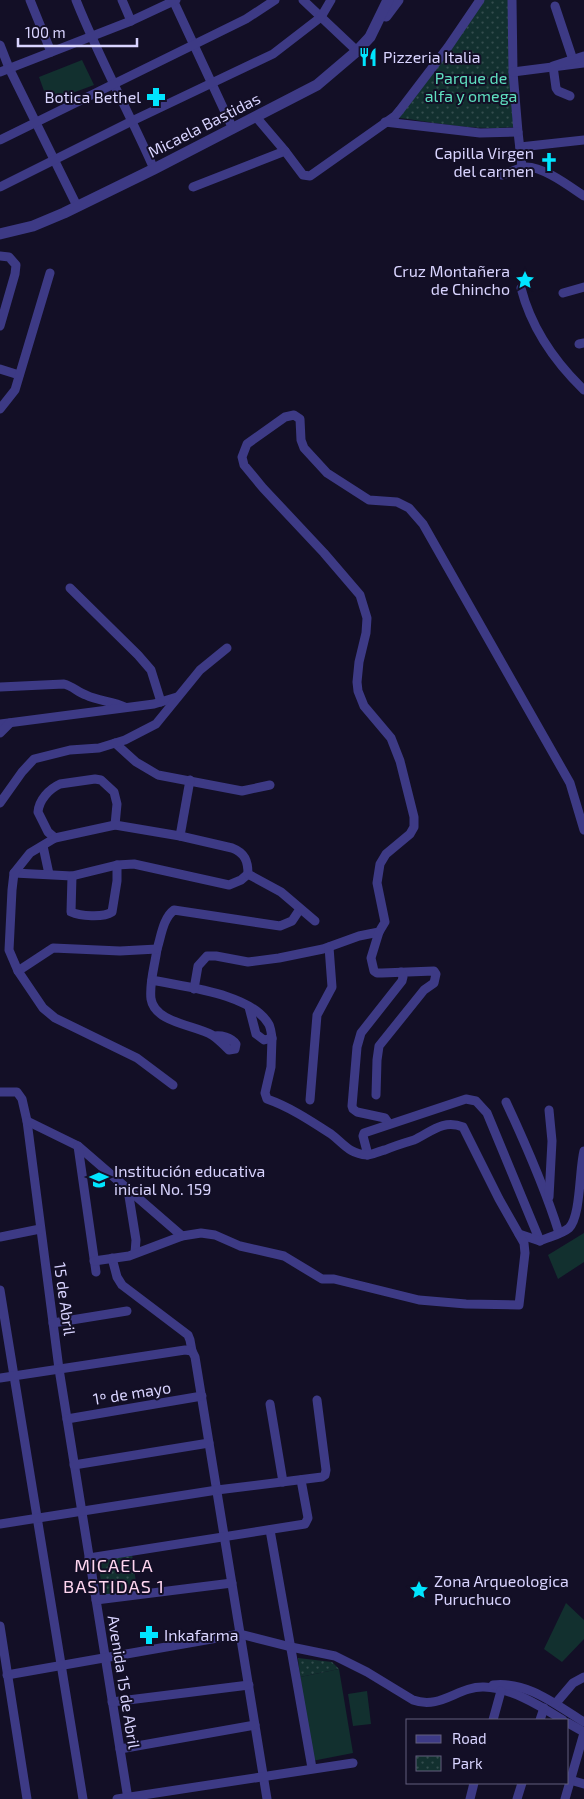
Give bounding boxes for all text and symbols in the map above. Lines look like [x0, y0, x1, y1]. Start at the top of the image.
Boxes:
scale bar [18, 15, 136, 47]
text: 100 m [25, 23, 66, 41]
restaurant icon: Pizzeria Italia [357, 46, 379, 68]
place label: Pizzeria Italia [383, 47, 481, 66]
park label: Parque de alfa y omega [425, 68, 517, 105]
pharmacy icon: Botica Bethel [145, 86, 167, 108]
place label: Botica Bethel [45, 87, 141, 106]
street label: Micaela Bastidas [145, 88, 263, 161]
place label: Capilla Virgen del carmen [435, 143, 534, 180]
church icon: Capilla Virgen del carmen [538, 151, 560, 173]
place label: Cruz Montañera de Chincho [393, 261, 510, 298]
place icon: Cruz Montañera de Chincho [514, 269, 536, 291]
place label: Institución educativa inicial No. 159 [114, 1161, 265, 1198]
school or university icon: Institución educativa inicial No. 159 [88, 1169, 110, 1191]
street label: 15 de Abril [51, 1261, 80, 1337]
street label: 1º de mayo [92, 1377, 172, 1408]
district label: MICAELA BASTIDAS 1 [63, 1554, 165, 1597]
place label: Zona Arqueologica Puruchuco [434, 1571, 569, 1608]
place icon: Zona Arqueologica Puruchuco [408, 1579, 430, 1601]
street label: Avenida 15 de Abril [105, 1614, 144, 1750]
pharmacy icon: Inkafarma [138, 1624, 160, 1646]
place label: Inkafarma [164, 1625, 239, 1644]
legend [406, 1719, 569, 1784]
text: Road [452, 1729, 487, 1747]
text: Park [452, 1754, 483, 1772]

